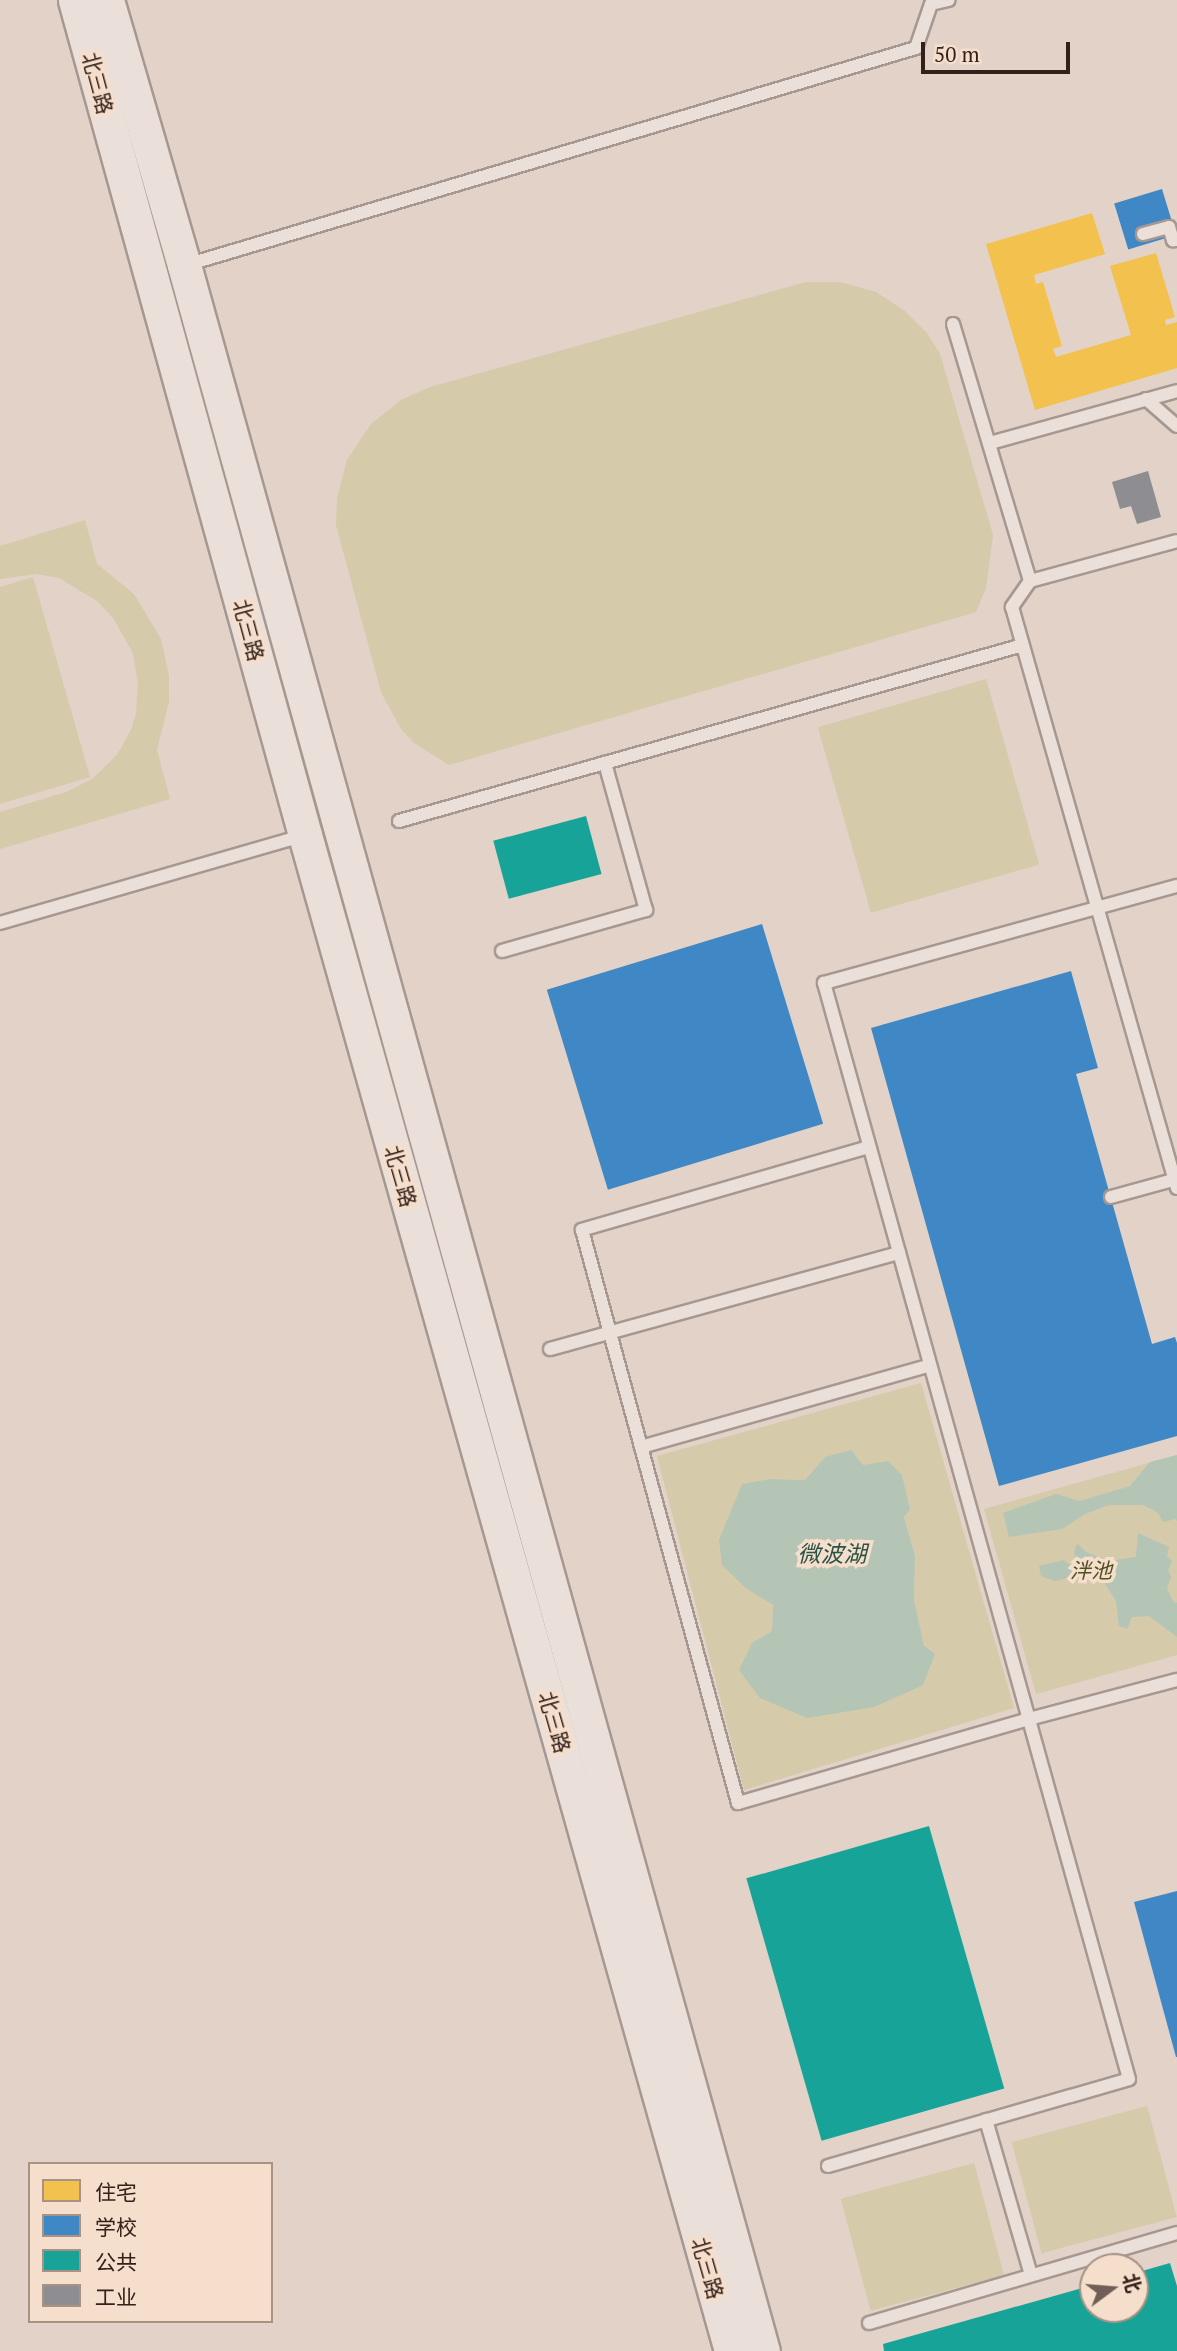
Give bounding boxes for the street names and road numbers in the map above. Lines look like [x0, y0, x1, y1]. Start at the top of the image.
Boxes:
street label: 北三路 [78, 49, 118, 117]
street label: 北三路 [229, 596, 269, 664]
street label: 北三路 [380, 1142, 422, 1210]
street label: 北三路 [534, 1688, 576, 1756]
street label: 北三路 [687, 2234, 729, 2302]

